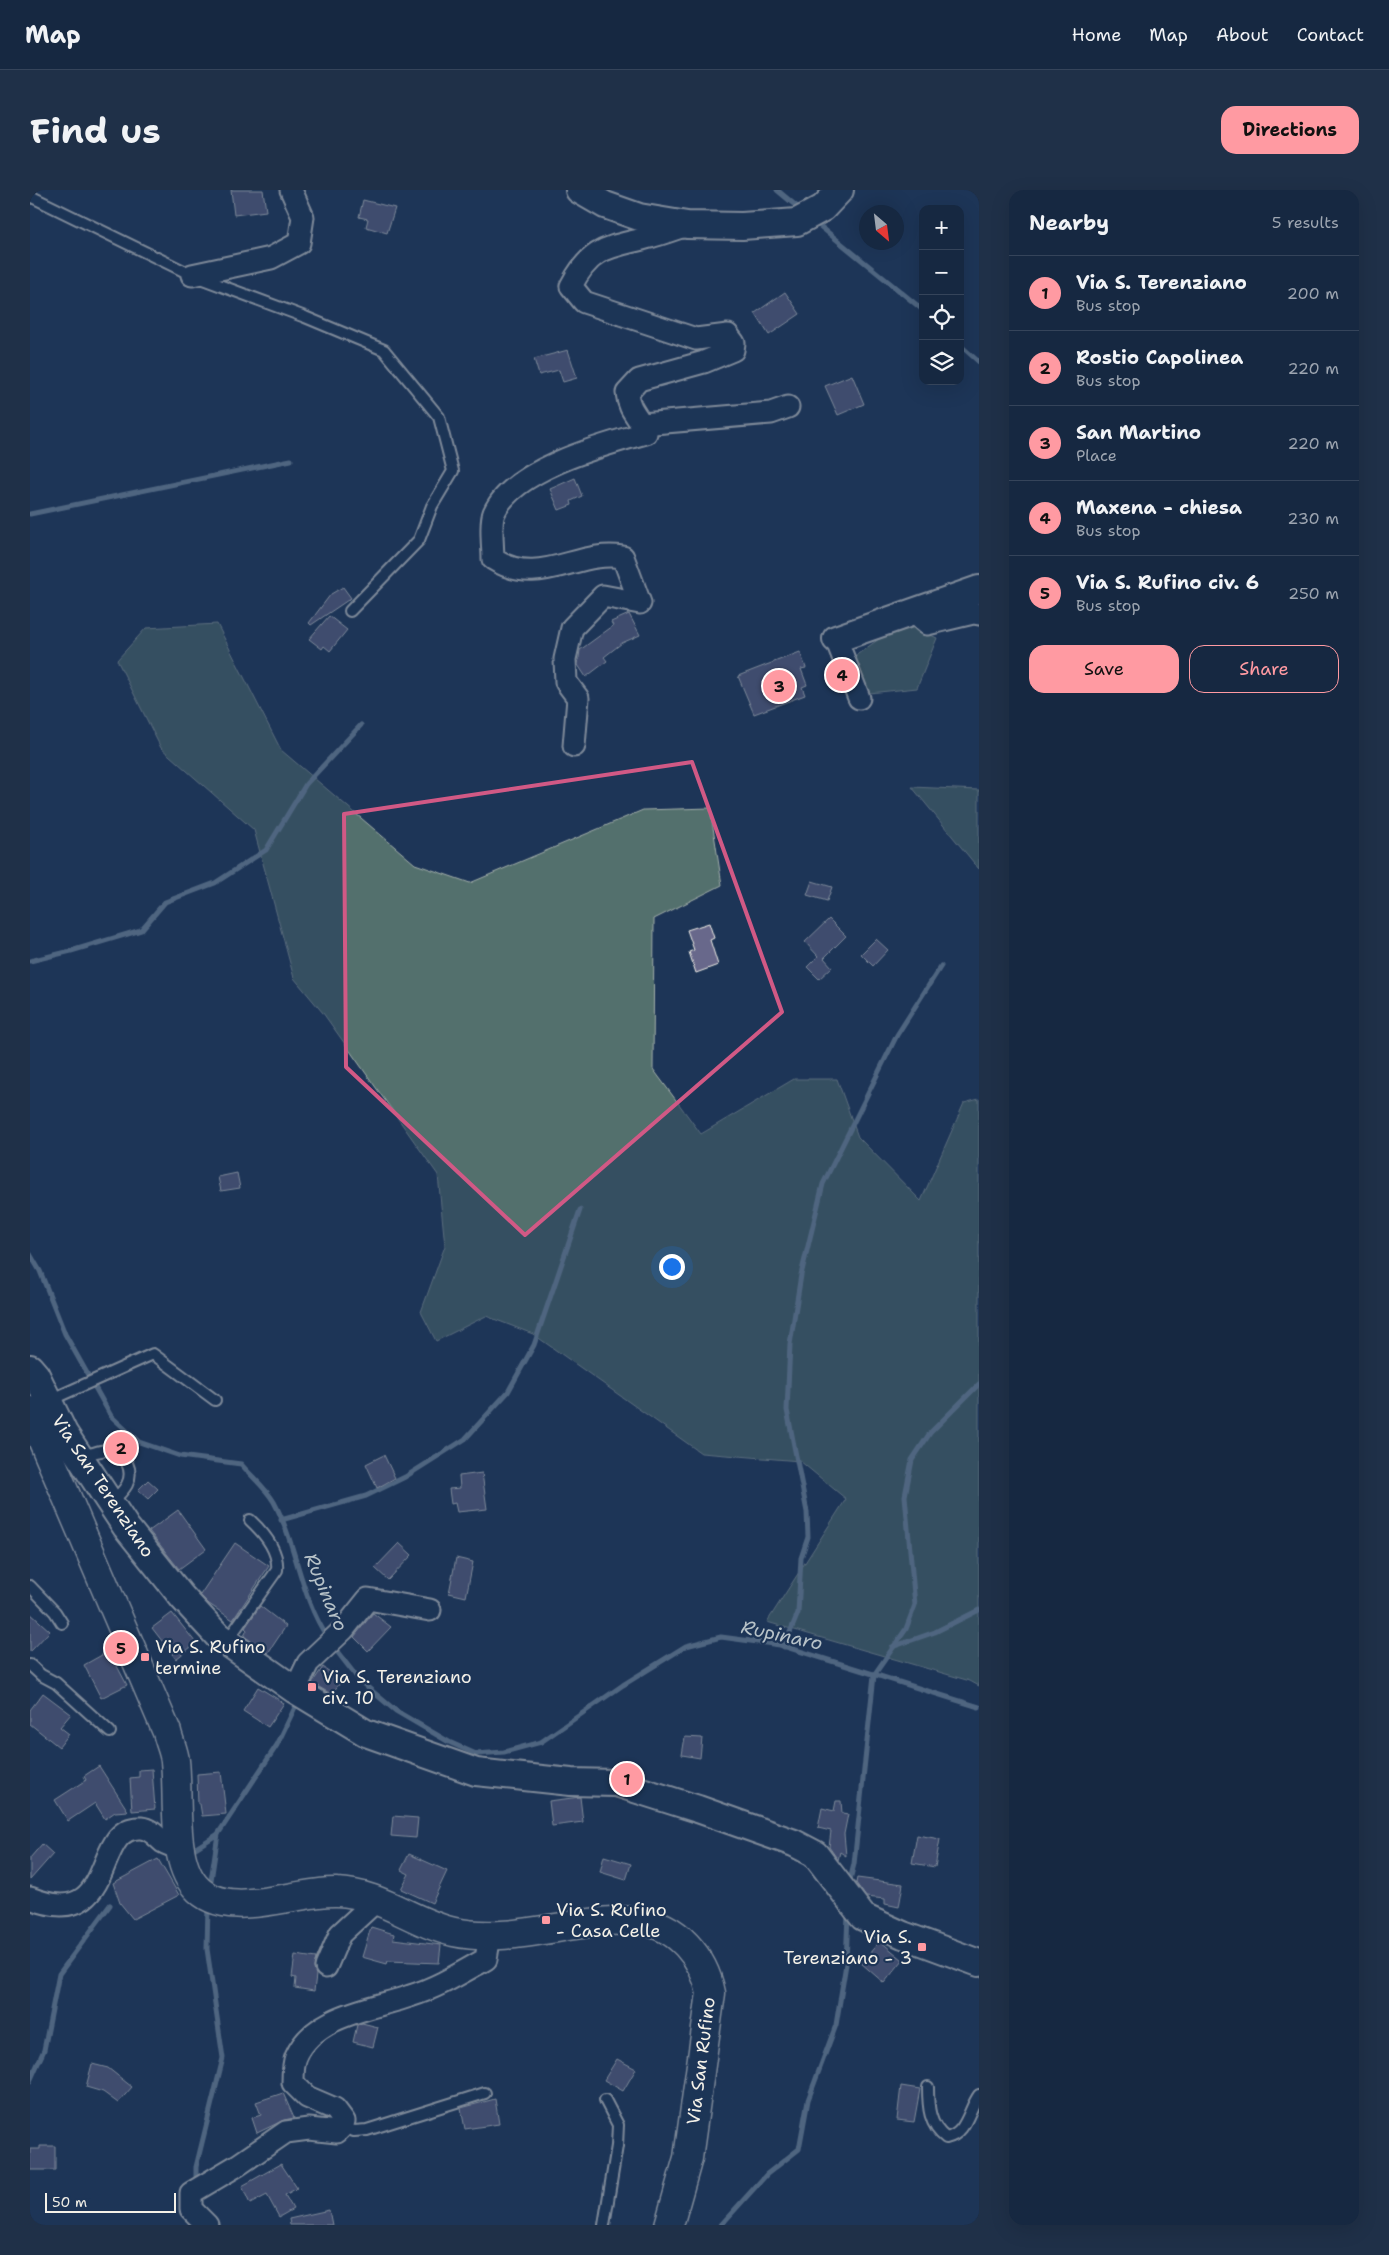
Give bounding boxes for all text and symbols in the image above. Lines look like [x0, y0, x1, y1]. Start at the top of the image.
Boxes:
text: Map [25, 19, 81, 51]
text: Home [1072, 23, 1121, 47]
text: Map [1149, 23, 1188, 47]
text: About [1216, 23, 1269, 47]
text: Contact [1297, 23, 1364, 47]
button: Directions [1221, 106, 1359, 154]
text: Find us [30, 107, 161, 154]
north arrow [859, 205, 904, 250]
map controls [919, 205, 964, 385]
button: + [919, 205, 964, 250]
text: Nearby [1029, 209, 1109, 237]
text: 5 results [1272, 212, 1339, 233]
button: − [919, 250, 964, 295]
text: Via S. Terenziano [1076, 270, 1247, 295]
text: 1 [1041, 283, 1049, 304]
text: 200 m [1287, 283, 1339, 304]
button: locate [919, 295, 964, 340]
text: Bus stop [1076, 295, 1141, 316]
button: layers [919, 340, 964, 385]
text: Rostio Capolinea [1076, 345, 1243, 370]
text: 2 [1039, 358, 1051, 379]
text: 220 m [1287, 358, 1339, 379]
text: Bus stop [1076, 370, 1141, 391]
text: San Martino [1076, 420, 1201, 445]
text: 3 [1039, 433, 1051, 454]
text: 220 m [1287, 433, 1339, 454]
text: Place [1076, 445, 1117, 466]
text: Maxena - chiesa [1076, 495, 1242, 520]
text: 4 [1039, 508, 1051, 529]
text: 230 m [1287, 508, 1339, 529]
text: Bus stop [1076, 520, 1141, 541]
text: Via S. Rufino civ. 6 [1076, 570, 1259, 595]
text: 5 [1040, 583, 1050, 604]
text: 250 m [1288, 583, 1339, 604]
text: Bus stop [1076, 595, 1141, 616]
button: Save [1029, 645, 1179, 693]
button: Share [1189, 645, 1339, 693]
pin: 4 [826, 656, 858, 694]
pin: 3 [763, 667, 795, 705]
your location [659, 1254, 685, 1280]
street label: Via San Terenziano [46, 1410, 160, 1562]
pin: 2 [105, 1429, 137, 1467]
water label: Rupinaro [298, 1549, 354, 1635]
water label: Rupinaro [739, 1614, 825, 1656]
pin: 5 [105, 1629, 137, 1667]
place label: Via S. Rufino termine [155, 1635, 266, 1680]
marker: Via S. Rufino termine [139, 1651, 151, 1663]
place label: Via S. Terenziano civ. 10 [322, 1665, 472, 1710]
marker: Via S. Terenziano civ. 10 [306, 1681, 318, 1693]
pin: 1 [611, 1760, 643, 1798]
place label: Via S. Rufino - Casa Celle [556, 1898, 667, 1943]
marker: Via S. Rufino - Casa Celle [540, 1914, 552, 1926]
place label: Via S. Terenziano - 3 [783, 1925, 912, 1970]
marker: Via S. Terenziano - 3 [916, 1941, 928, 1953]
street label: Via San Rufino [681, 1996, 721, 2126]
scale bar [45, 2190, 176, 2213]
text: 50 m [52, 2193, 87, 2211]

